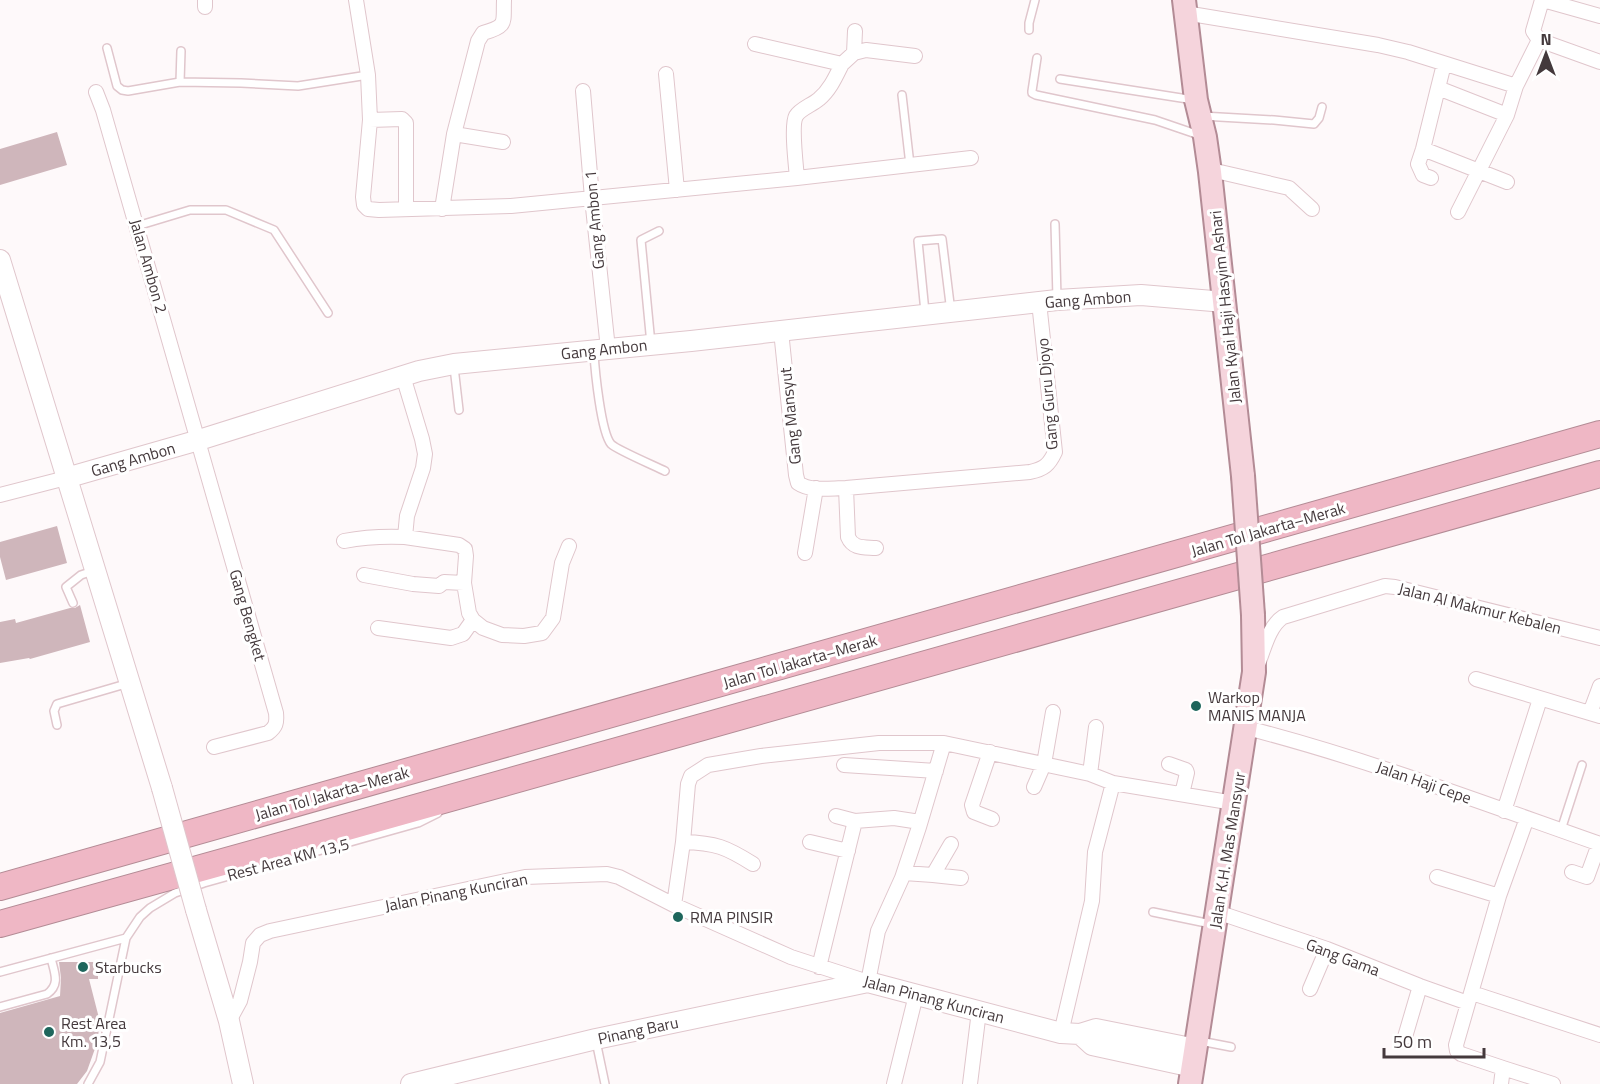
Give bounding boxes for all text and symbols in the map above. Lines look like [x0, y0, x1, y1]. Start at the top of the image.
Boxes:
north arrow [1516, 24, 1576, 84]
text: N [1540, 27, 1552, 51]
street label: Gang Ambon 1 [578, 170, 610, 270]
street label: Jalan Kyai Haji Hasyim Ashari [1203, 209, 1247, 405]
street label: Jalan Ambon 2 [124, 216, 174, 316]
street label: Gang Ambon [1044, 284, 1132, 314]
street label: Gang Ambon [560, 333, 648, 365]
street label: Gang Guru Djoyo [1030, 337, 1064, 451]
street label: Gang Mansyut [773, 366, 807, 466]
street label: Gang Ambon [88, 436, 178, 482]
street label: Jalan Tol Jakarta–Merak [1188, 495, 1348, 562]
street label: Gang Bengket [223, 566, 273, 664]
street label: Jalan Al Makmur Kebalen [1396, 576, 1564, 640]
street label: Jalan Tol Jakarta–Merak [720, 627, 880, 694]
place label: Warkop MANIS MANJA [1208, 685, 1306, 727]
marker: Warkop MANIS MANJA [1189, 699, 1203, 713]
street label: Jalan Haji Cepe [1373, 755, 1475, 809]
street label: Jalan Tol Jakarta–Merak [252, 759, 412, 826]
street label: Jalan K.H. Mas Mansyur [1203, 769, 1251, 930]
street label: Rest Area KM 13,5 [224, 831, 352, 887]
street label: Jalan Pinang Kunciran [383, 866, 529, 918]
place label: RMA PINSIR [690, 905, 773, 929]
marker: RMA PINSIR [671, 910, 685, 924]
street label: Gang Gama [1303, 932, 1383, 982]
place label: Starbucks [95, 955, 162, 979]
marker: Starbucks [76, 960, 90, 974]
street label: Jalan Pinang Kunciran [861, 969, 1007, 1029]
street label: Pinang Baru [595, 1010, 681, 1050]
place label: Rest Area Km. 13,5 [61, 1011, 126, 1053]
scale bar [1384, 1021, 1484, 1059]
marker: Rest Area Km. 13,5 [42, 1025, 56, 1039]
text: 50 m [1393, 1028, 1432, 1055]

